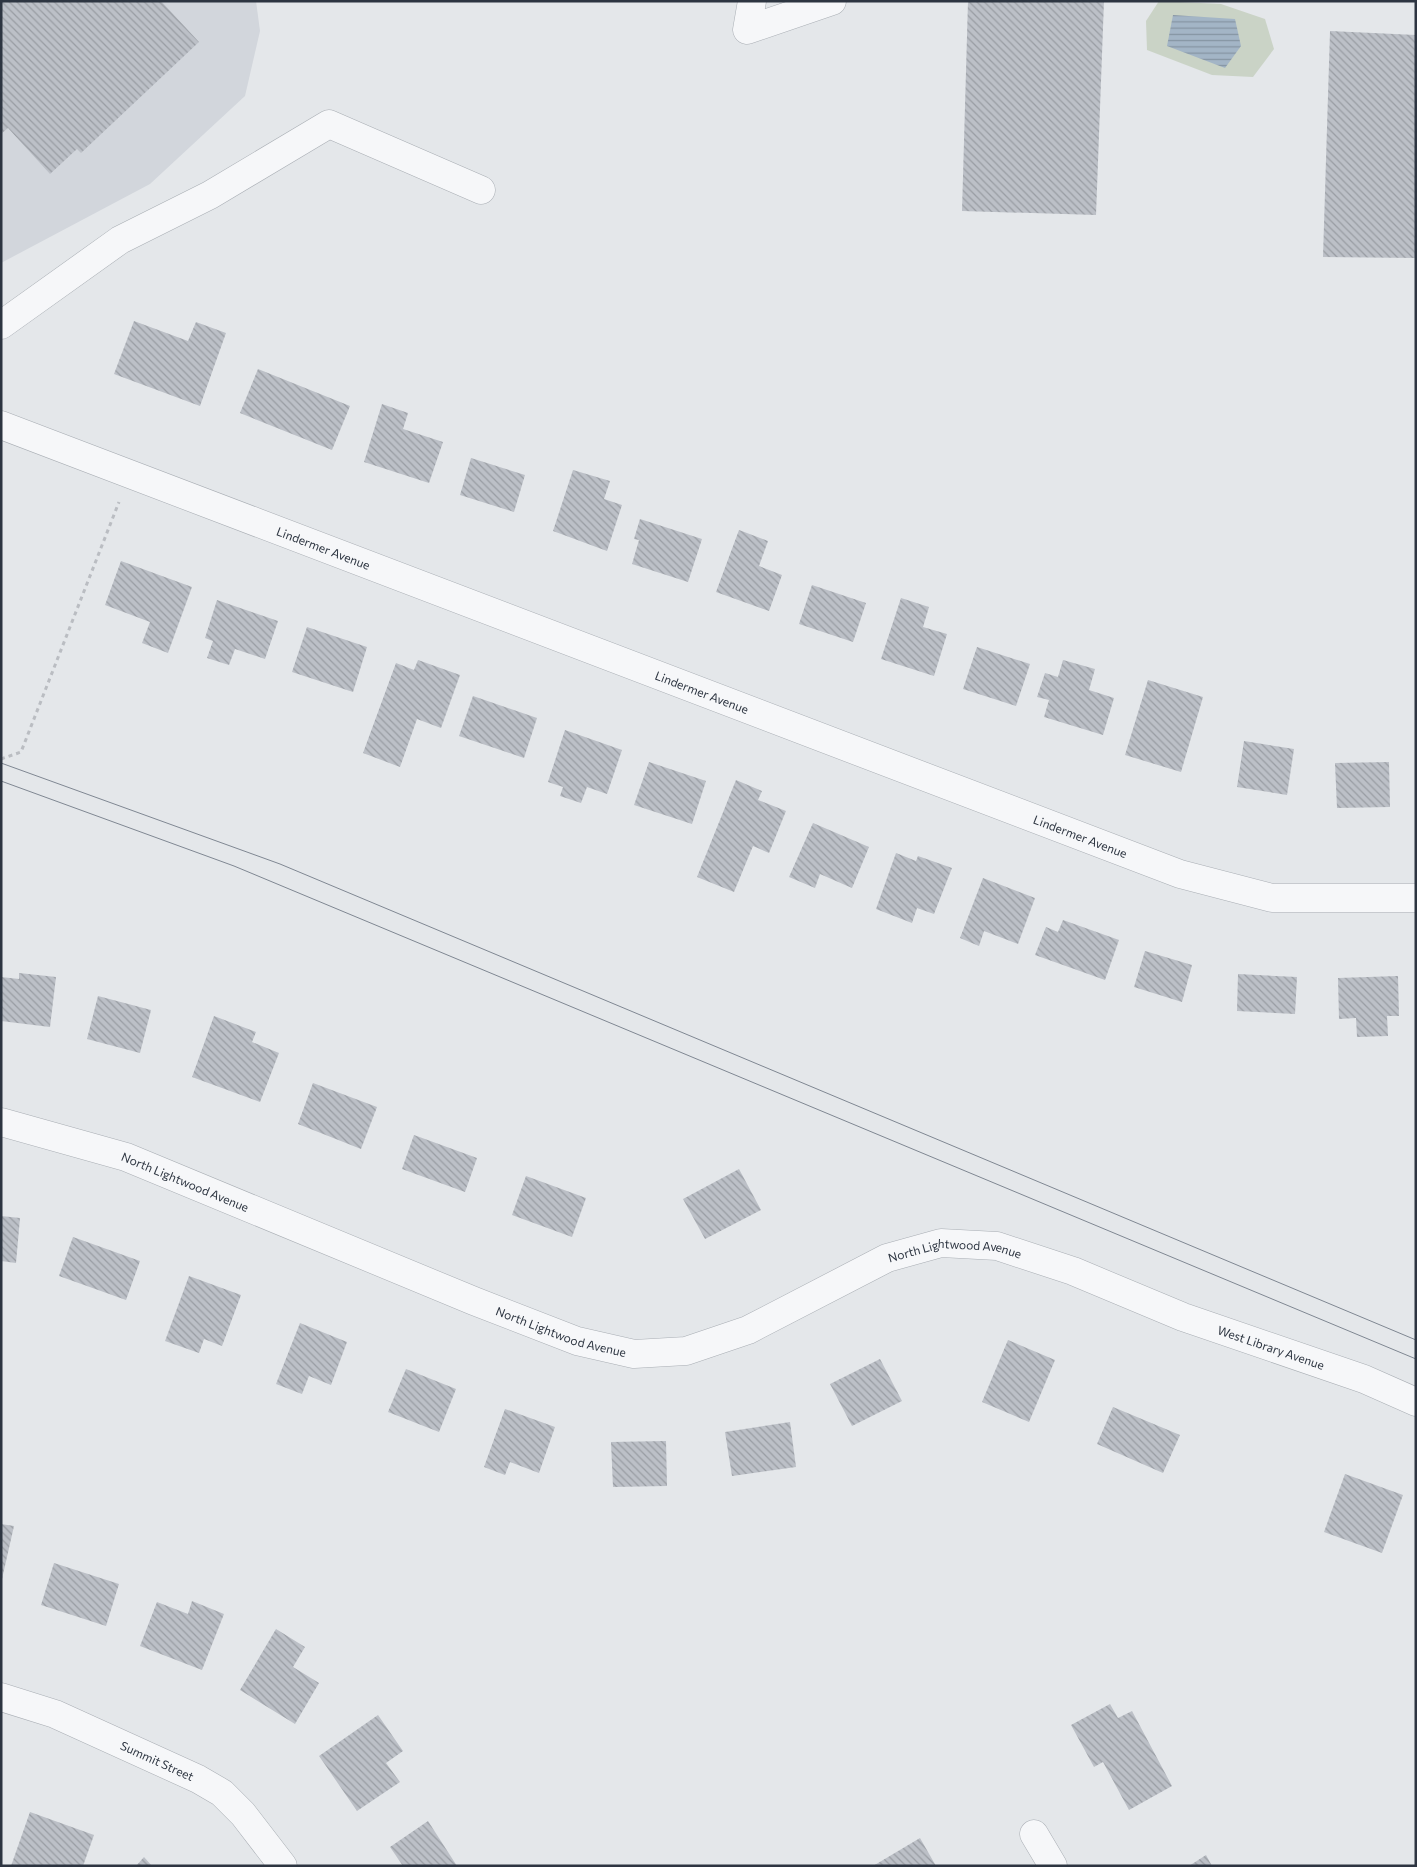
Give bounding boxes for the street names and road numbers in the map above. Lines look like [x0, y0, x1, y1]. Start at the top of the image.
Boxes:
street label: Lindermer Avenue [275, 524, 372, 572]
street label: Lindermer Avenue [653, 668, 751, 716]
street label: Lindermer Avenue [1032, 812, 1129, 860]
street label: North Lightwood Avenue [120, 1149, 251, 1214]
street label: North Lightwood Avenue [886, 1236, 1024, 1264]
street label: North Lightwood Avenue [494, 1303, 628, 1359]
street label: West Library Avenue [1216, 1322, 1326, 1372]
street label: Summit Street [118, 1738, 196, 1783]

